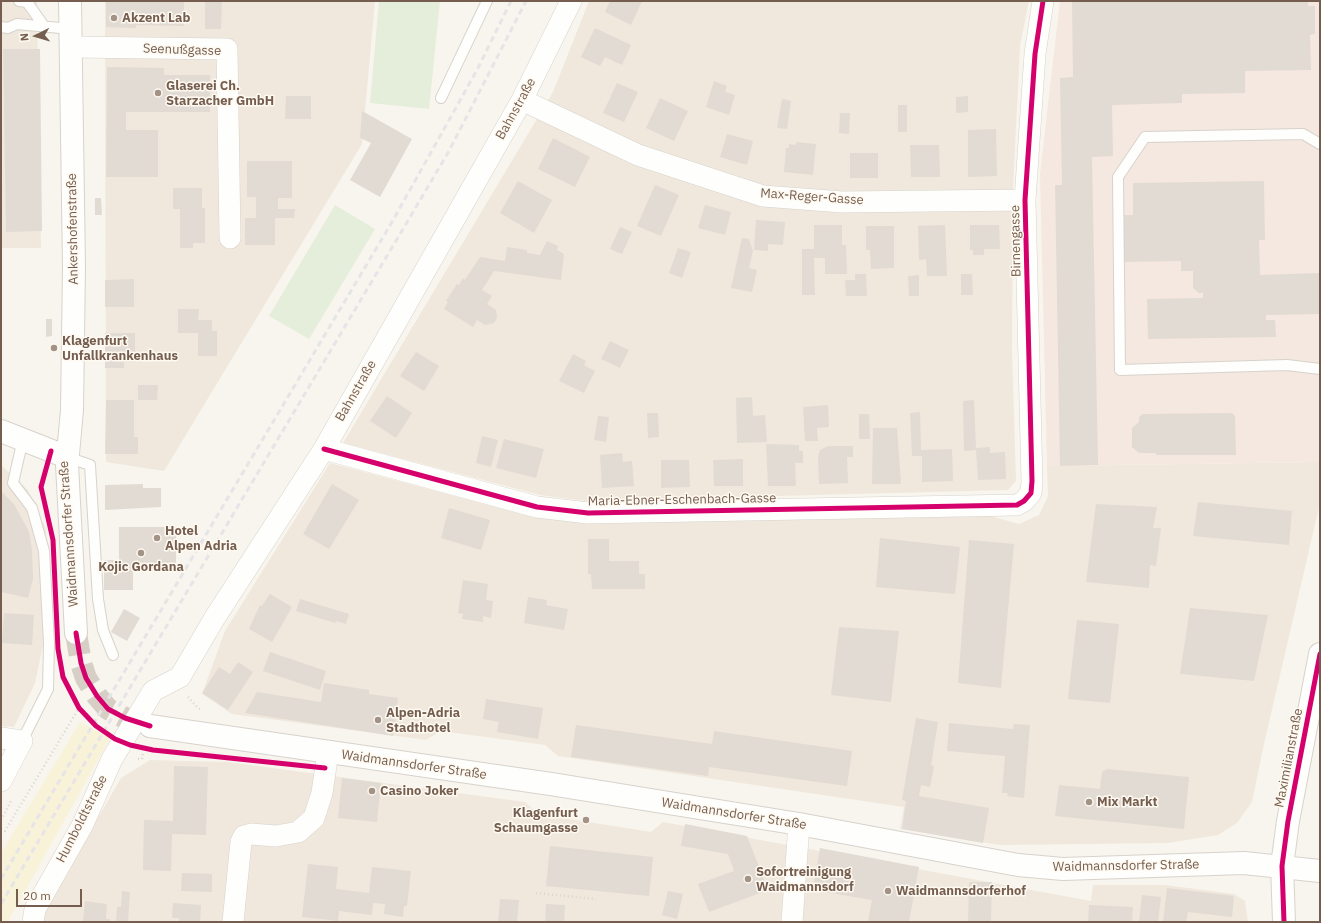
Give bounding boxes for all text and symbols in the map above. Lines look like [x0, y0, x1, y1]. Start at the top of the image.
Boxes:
place label: Akzent Lab [122, 10, 190, 26]
marker: Akzent Lab [109, 13, 119, 23]
north arrow [16, 16, 56, 56]
text: N [17, 32, 31, 42]
street label: Seenußgasse [143, 41, 221, 59]
street label: Bahnstraße [493, 75, 539, 143]
place label: Glaserei Ch. Starzacher GmbH [166, 78, 274, 109]
marker: Glaserei Ch. Starzacher GmbH [153, 88, 163, 98]
street label: Ankershofenstraße [64, 173, 82, 285]
street label: Max-Reger-Gasse [760, 186, 864, 208]
street label: Birnengasse [1008, 205, 1024, 277]
place label: Klagenfurt Unfallkrankenhaus [62, 333, 178, 364]
marker: Klagenfurt Unfallkrankenhaus [49, 343, 59, 353]
street label: Bahnstraße [332, 358, 380, 424]
street label: Waidmannsdorfer Straße [56, 460, 82, 608]
street label: Maria-Ebner-Eschenbach-Gasse [587, 491, 777, 509]
place label: Hotel Alpen Adria [165, 523, 237, 554]
marker: Hotel Alpen Adria [152, 533, 162, 543]
marker: Kojic Gordana [136, 548, 146, 558]
place label: Kojic Gordana [98, 559, 184, 575]
place label: Alpen-Adria Stadthotel [386, 705, 460, 736]
street label: Maximilianstraße [1272, 707, 1306, 809]
marker: Alpen-Adria Stadthotel [373, 715, 383, 725]
street label: Waidmannsdorfer Straße [340, 747, 488, 783]
street label: Humboldtstraße [53, 773, 111, 865]
place label: Casino Joker [380, 783, 459, 799]
marker: Casino Joker [367, 786, 377, 796]
place label: Mix Markt [1097, 794, 1157, 810]
street label: Waidmannsdorfer Straße [660, 795, 808, 833]
marker: Mix Markt [1084, 797, 1094, 807]
place label: Klagenfurt Schaumgasse [494, 805, 578, 836]
marker: Klagenfurt Schaumgasse [581, 815, 591, 825]
street label: Waidmannsdorfer Straße [1053, 857, 1199, 875]
place label: Sofortreinigung Waidmannsdorf [756, 864, 854, 895]
marker: Sofortreinigung Waidmannsdorf [743, 874, 753, 884]
scale bar [18, 881, 84, 907]
place label: Waidmannsdorferhof [896, 883, 1026, 899]
marker: Waidmannsdorferhof [883, 886, 893, 896]
text: 20 m [23, 888, 51, 903]

